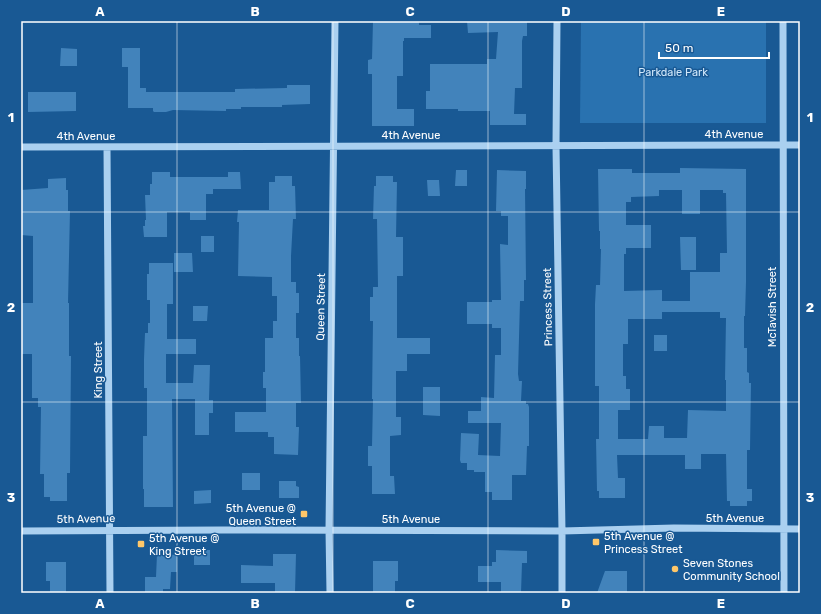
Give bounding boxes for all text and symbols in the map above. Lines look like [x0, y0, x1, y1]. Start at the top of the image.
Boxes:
text: A [95, 4, 105, 19]
text: B [250, 4, 260, 19]
text: C [405, 4, 415, 19]
text: D [561, 4, 571, 19]
text: E [717, 4, 725, 19]
scale bar [659, 34, 769, 60]
text: 50 m [665, 41, 693, 55]
park label: Parkdale Park [638, 66, 708, 79]
text: 1 [8, 110, 14, 125]
text: 1 [807, 110, 813, 125]
street label: 4th Avenue [705, 128, 763, 141]
street label: 4th Avenue [382, 129, 440, 142]
street label: 4th Avenue [57, 130, 115, 143]
street label: McTavish Street [766, 266, 779, 347]
street label: Princess Street [541, 267, 555, 346]
street label: Queen Street [314, 272, 328, 341]
text: 2 [7, 300, 15, 315]
text: 2 [806, 300, 814, 315]
street label: King Street [92, 341, 105, 399]
text: 3 [7, 490, 16, 505]
text: 3 [806, 490, 815, 505]
place label: 5th Avenue @ Queen Street [226, 502, 297, 528]
marker: 5th Avenue @ Queen Street [299, 509, 309, 519]
street label: 5th Avenue [57, 512, 115, 526]
street label: 5th Avenue [706, 512, 764, 525]
street label: 5th Avenue [382, 513, 440, 526]
place label: 5th Avenue @ Princess Street [604, 530, 683, 556]
place label: 5th Avenue @ King Street [149, 532, 219, 558]
marker: 5th Avenue @ Princess Street [591, 537, 601, 547]
marker: 5th Avenue @ King Street [136, 539, 146, 549]
place label: Seven Stones Community School [683, 557, 780, 583]
marker: Seven Stones Community School [670, 564, 680, 574]
text: A [95, 596, 105, 611]
text: B [250, 596, 260, 611]
text: C [405, 596, 415, 611]
text: D [561, 596, 571, 611]
text: E [717, 596, 725, 611]

